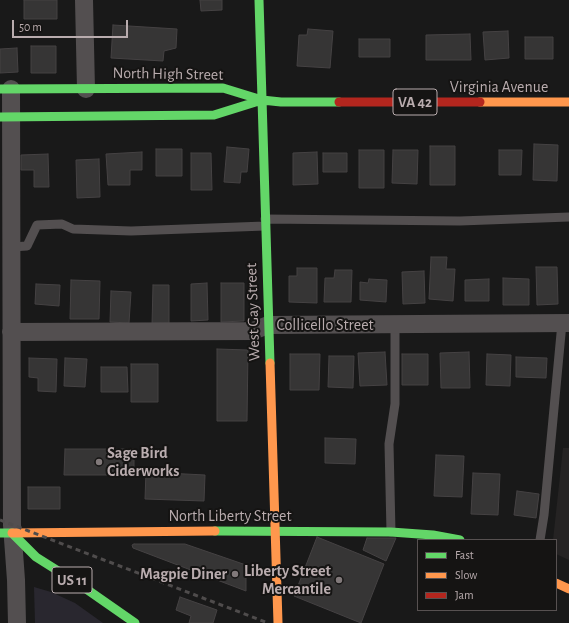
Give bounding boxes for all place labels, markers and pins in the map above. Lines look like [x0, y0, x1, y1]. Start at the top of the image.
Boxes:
place label: Sage Bird Ciderworks [107, 443, 179, 481]
marker: Sage Bird Ciderworks [94, 457, 104, 467]
place label: Liberty Street Mercantile [244, 561, 331, 599]
place label: Magpie Diner [140, 564, 227, 584]
marker: Magpie Diner [230, 569, 240, 579]
marker: Liberty Street Mercantile [334, 575, 344, 585]

